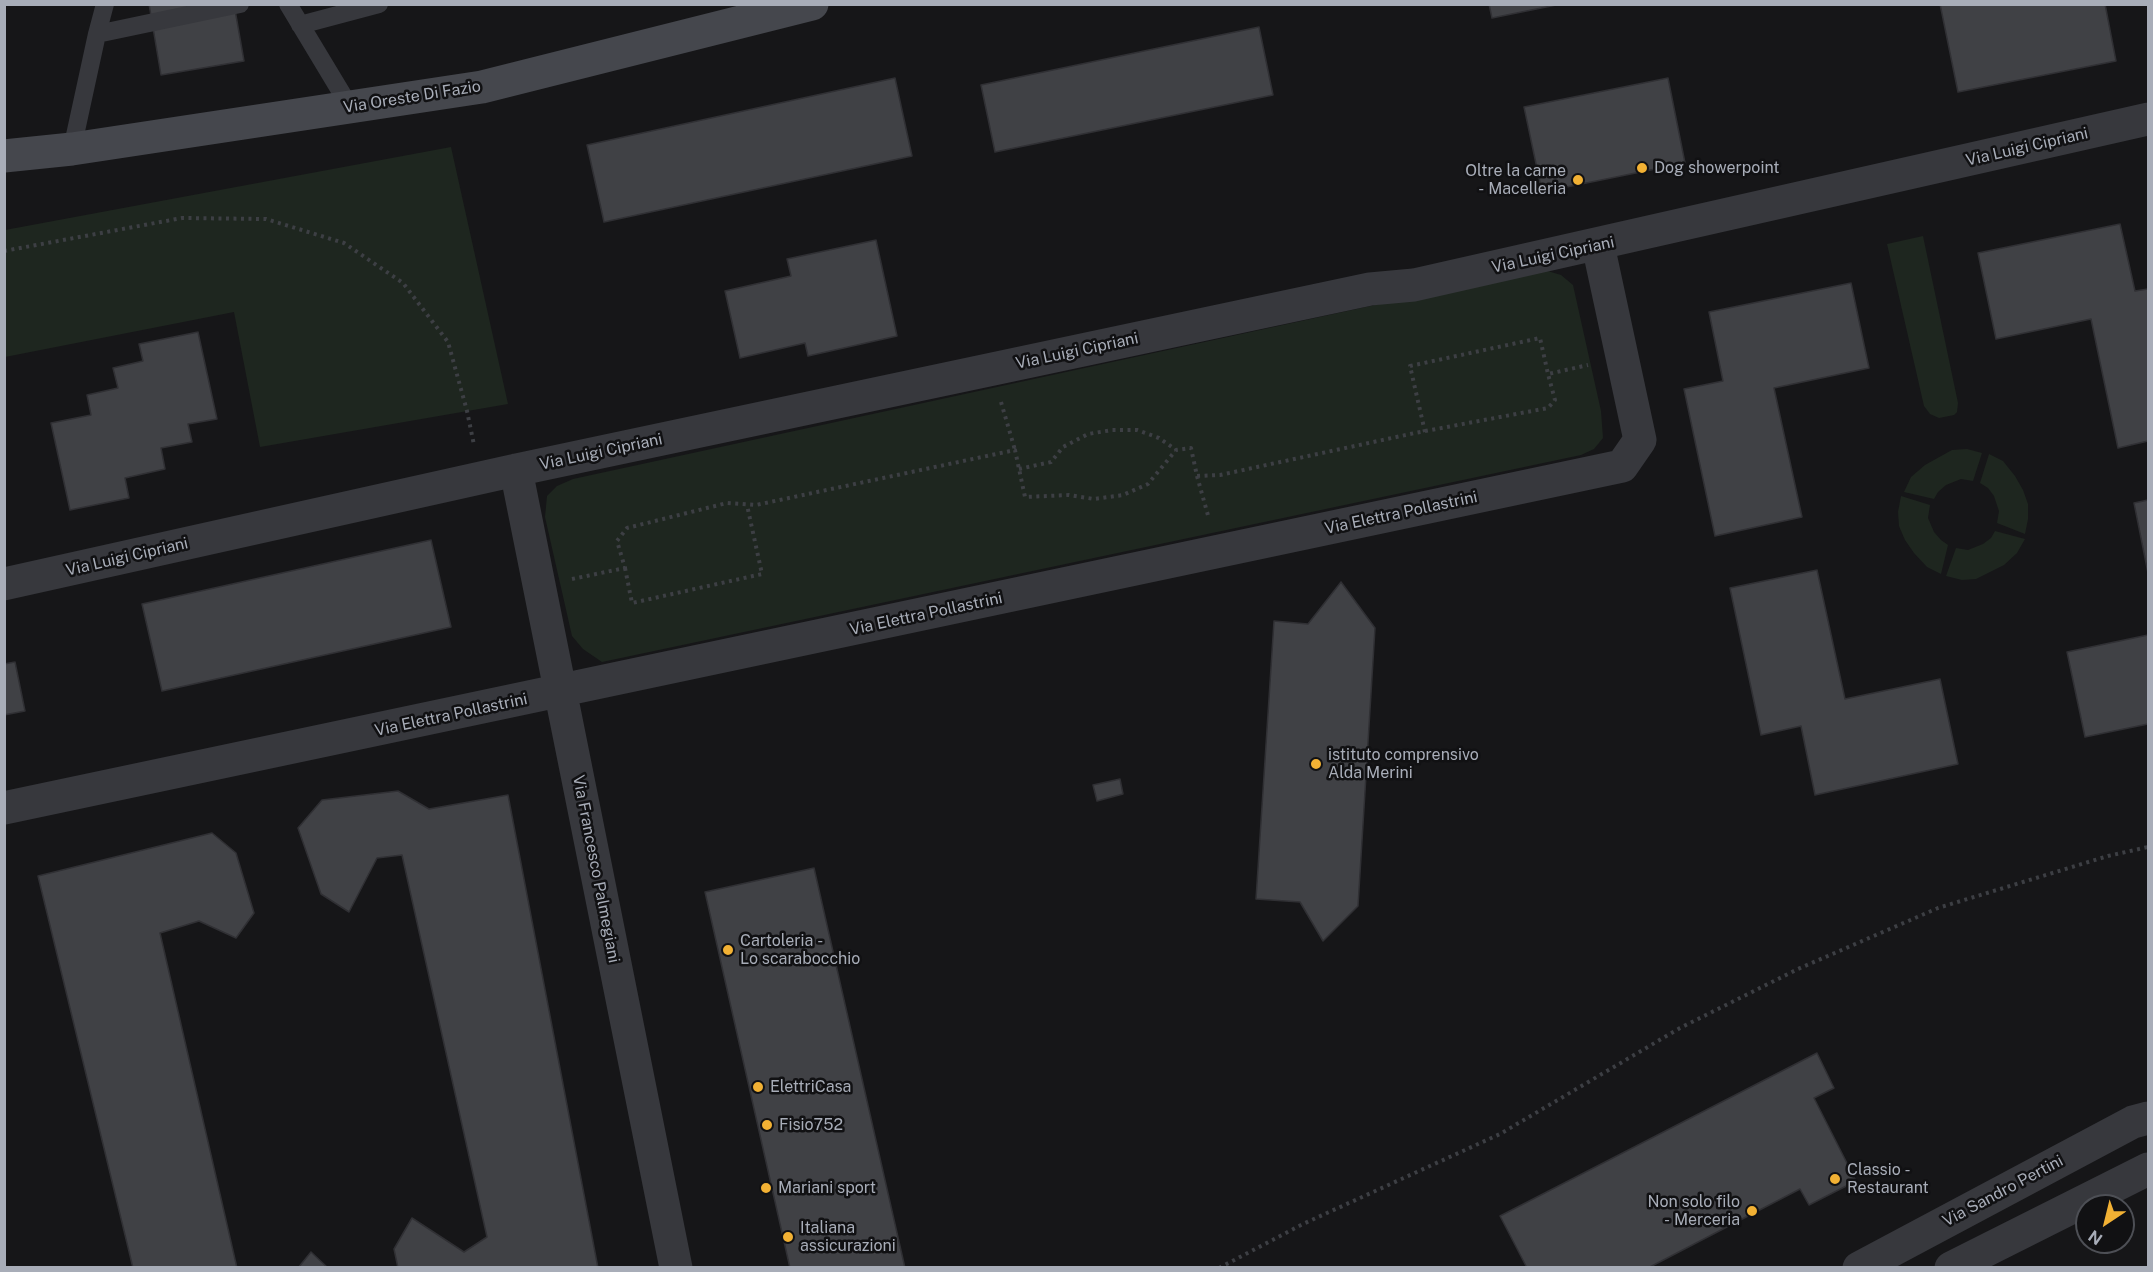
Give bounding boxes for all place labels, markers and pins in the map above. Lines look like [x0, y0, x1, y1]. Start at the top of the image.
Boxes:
place label: Dog showerpoint [1654, 158, 1780, 178]
place label: Oltre la carne - Macelleria [1465, 161, 1566, 199]
marker: Dog showerpoint [1635, 161, 1649, 175]
marker: Oltre la carne - Macelleria [1571, 173, 1585, 187]
place label: istituto comprensivo Alda Merini [1328, 745, 1479, 783]
marker: istituto comprensivo Alda Merini [1309, 757, 1323, 771]
place label: Cartoleria - Lo scarabocchio [740, 931, 860, 969]
marker: Cartoleria - Lo scarabocchio [721, 943, 735, 957]
place label: ElettriCasa [770, 1077, 851, 1097]
marker: ElettriCasa [751, 1080, 765, 1094]
place label: Fisio752 [779, 1115, 843, 1135]
marker: Fisio752 [760, 1118, 774, 1132]
place label: Classio - Restaurant [1847, 1160, 1929, 1198]
marker: Classio - Restaurant [1828, 1172, 1842, 1186]
place label: Mariani sport [778, 1178, 876, 1198]
marker: Mariani sport [759, 1181, 773, 1195]
place label: Non solo filo - Merceria [1647, 1192, 1740, 1230]
marker: Non solo filo - Merceria [1745, 1204, 1759, 1218]
place label: Italiana assicurazioni [800, 1218, 896, 1256]
marker: Italiana assicurazioni [781, 1230, 795, 1244]

